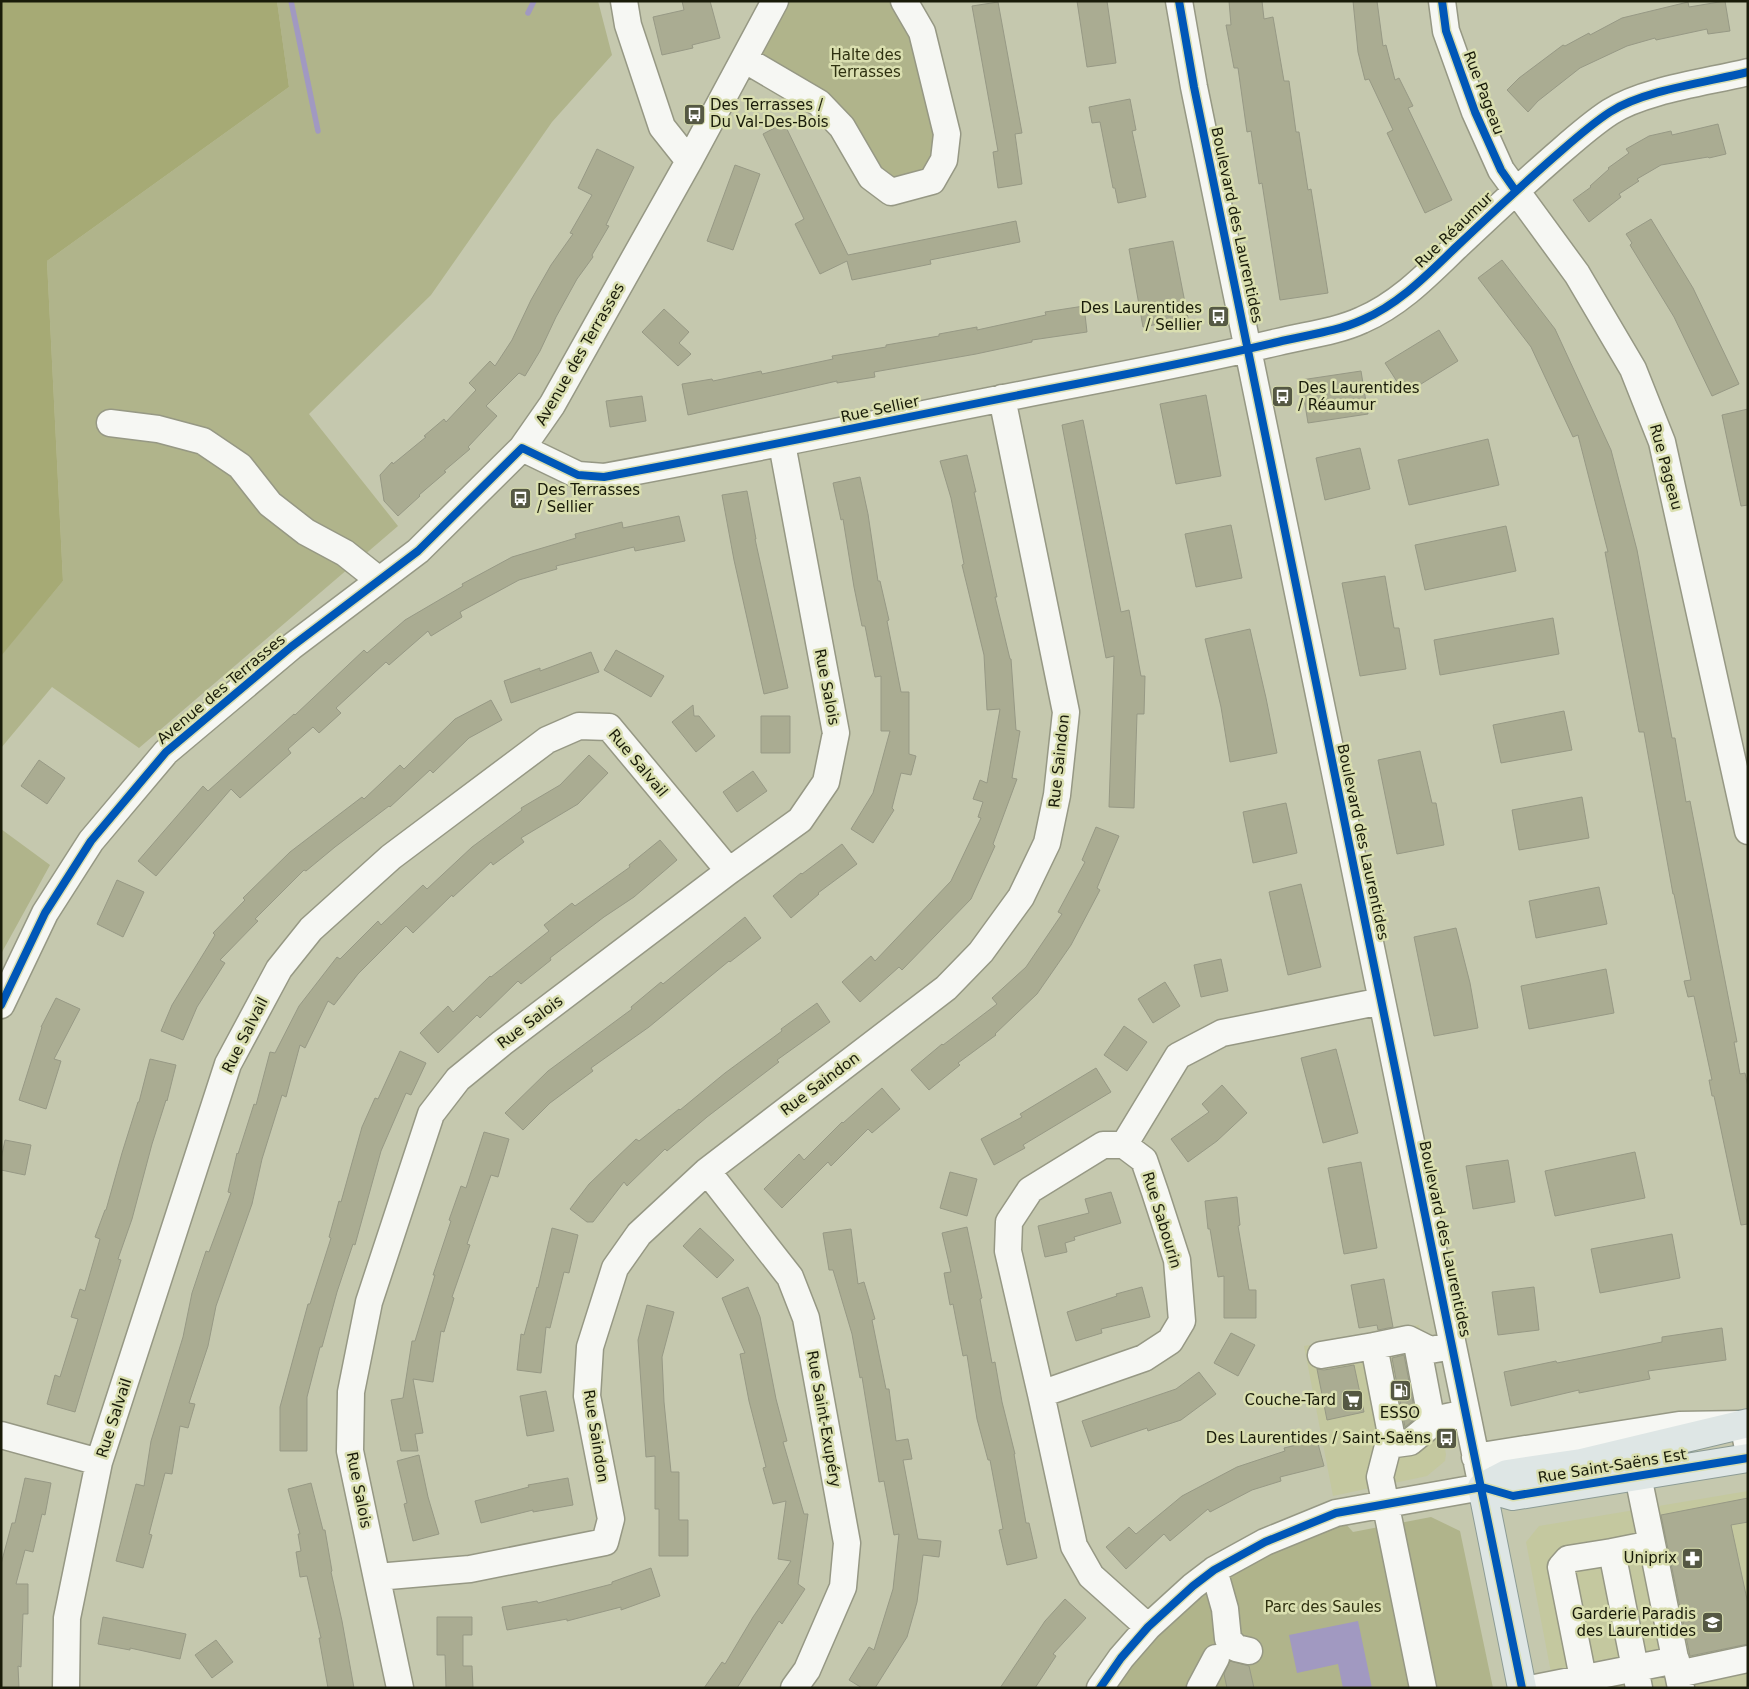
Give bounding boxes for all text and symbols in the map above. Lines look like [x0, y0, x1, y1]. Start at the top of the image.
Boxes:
park label: Halte des Terrasses [830, 46, 902, 81]
street label: Rue Pageau [1460, 49, 1508, 137]
place label: Des Terrasses / Du Val-Des-Bois [710, 96, 829, 131]
bus stop icon: Des Terrasses / Du Val-Des-Bois [682, 102, 706, 126]
street label: Boulevard des Laurentides [1207, 125, 1267, 325]
street label: Rue Réaumur [1411, 188, 1497, 272]
street label: Avenue des Terrasses [532, 279, 628, 428]
place label: Des Laurentides / Sellier [1080, 299, 1203, 334]
bus stop icon: Des Laurentides / Sellier [1206, 305, 1230, 329]
place label: Des Laurentides / Réaumur [1298, 379, 1420, 414]
bus stop icon: Des Laurentides / Réaumur [1270, 385, 1294, 409]
street label: Rue Sellier [839, 392, 922, 426]
street label: Rue Pageau [1646, 422, 1686, 512]
place label: Des Terrasses / Sellier [537, 481, 640, 516]
bus stop icon: Des Terrasses / Sellier [509, 487, 533, 511]
street label: Avenue des Terrasses [153, 630, 289, 748]
street label: Rue Salois [811, 647, 843, 727]
street label: Rue Saindon [1045, 713, 1073, 809]
street label: Rue Salvail [605, 726, 671, 800]
street label: Boulevard des Laurentides [1333, 742, 1393, 942]
street label: Rue Salois [494, 991, 566, 1052]
street label: Rue Salvail [218, 994, 272, 1076]
street label: Rue Saindon [777, 1049, 863, 1119]
street label: Boulevard des Laurentides [1415, 1139, 1475, 1339]
street label: Rue Sabourin [1139, 1170, 1185, 1270]
street label: Rue Saint-Exupéry [803, 1349, 845, 1489]
street label: Rue Salvail [93, 1376, 135, 1460]
fuel station icon: ESSO [1388, 1378, 1412, 1402]
street label: Rue Saindon [580, 1388, 612, 1484]
supermarket icon: Couche-Tard [1340, 1388, 1364, 1412]
place label: Couche-Tard [1245, 1391, 1336, 1409]
place label: ESSO [1380, 1404, 1420, 1422]
bus stop icon: Des Laurentides / Saint-Saëns [1435, 1426, 1459, 1450]
place label: Des Laurentides / Saint-Saëns [1206, 1429, 1431, 1447]
street label: Rue Saint-Saëns Est [1536, 1445, 1688, 1487]
street label: Rue Salois [343, 1450, 375, 1530]
pharmacy icon: Uniprix [1681, 1546, 1705, 1570]
place label: Uniprix [1624, 1549, 1677, 1567]
park label: Parc des Saules [1264, 1598, 1382, 1616]
place label: Garderie Paradis des Laurentides [1572, 1605, 1696, 1640]
school or university icon: Garderie Paradis des Laurentides [1700, 1611, 1724, 1635]

